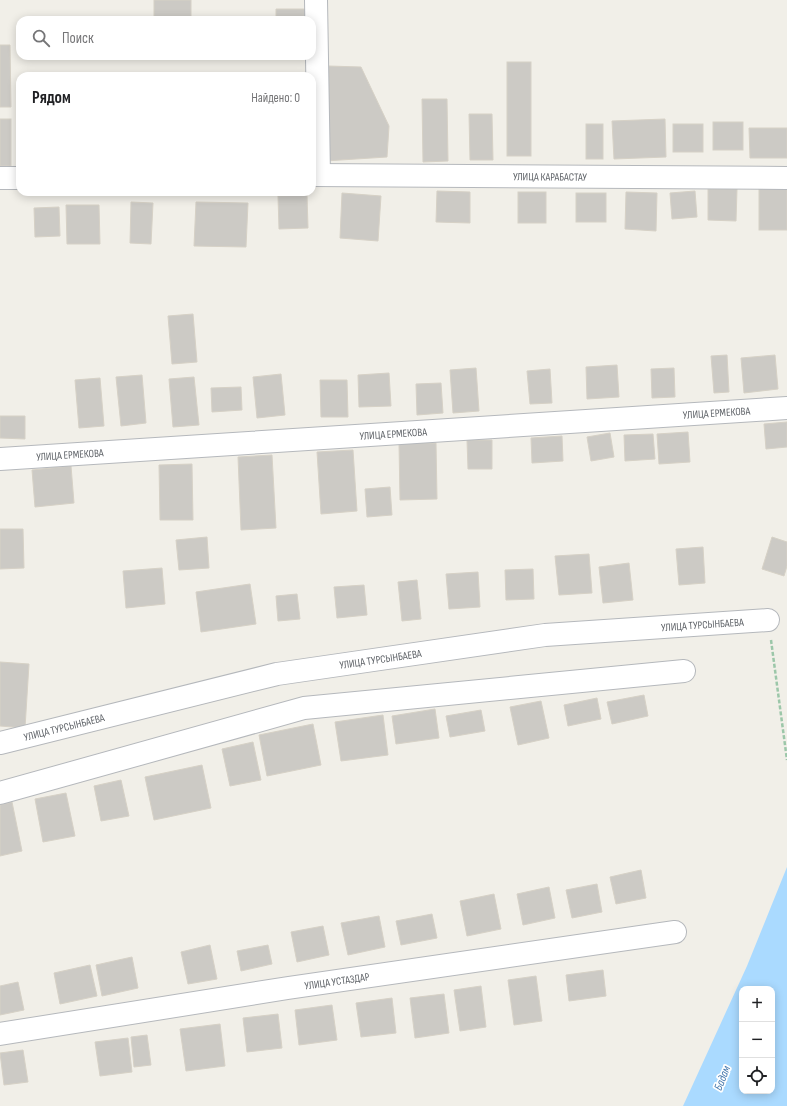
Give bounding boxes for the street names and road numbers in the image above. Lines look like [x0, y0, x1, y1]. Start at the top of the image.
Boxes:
street label: УЛИЦА КАРАБАСТАУ [513, 170, 587, 184]
street label: УЛИЦА ЕРМЕКОВА [682, 404, 751, 422]
street label: УЛИЦА ЕРМЕКОВА [359, 425, 428, 443]
street label: УЛИЦА ЕРМЕКОВА [36, 446, 104, 464]
street label: УЛИЦА ТУРСЫНБАЕВА [661, 616, 744, 634]
street label: УЛИЦА ТУРСЫНБАЕВА [339, 647, 423, 672]
street label: УЛИЦА ТУРСЫНБАЕВА [22, 711, 106, 744]
street label: УЛИЦА УСТАЗДАР [304, 970, 371, 993]

